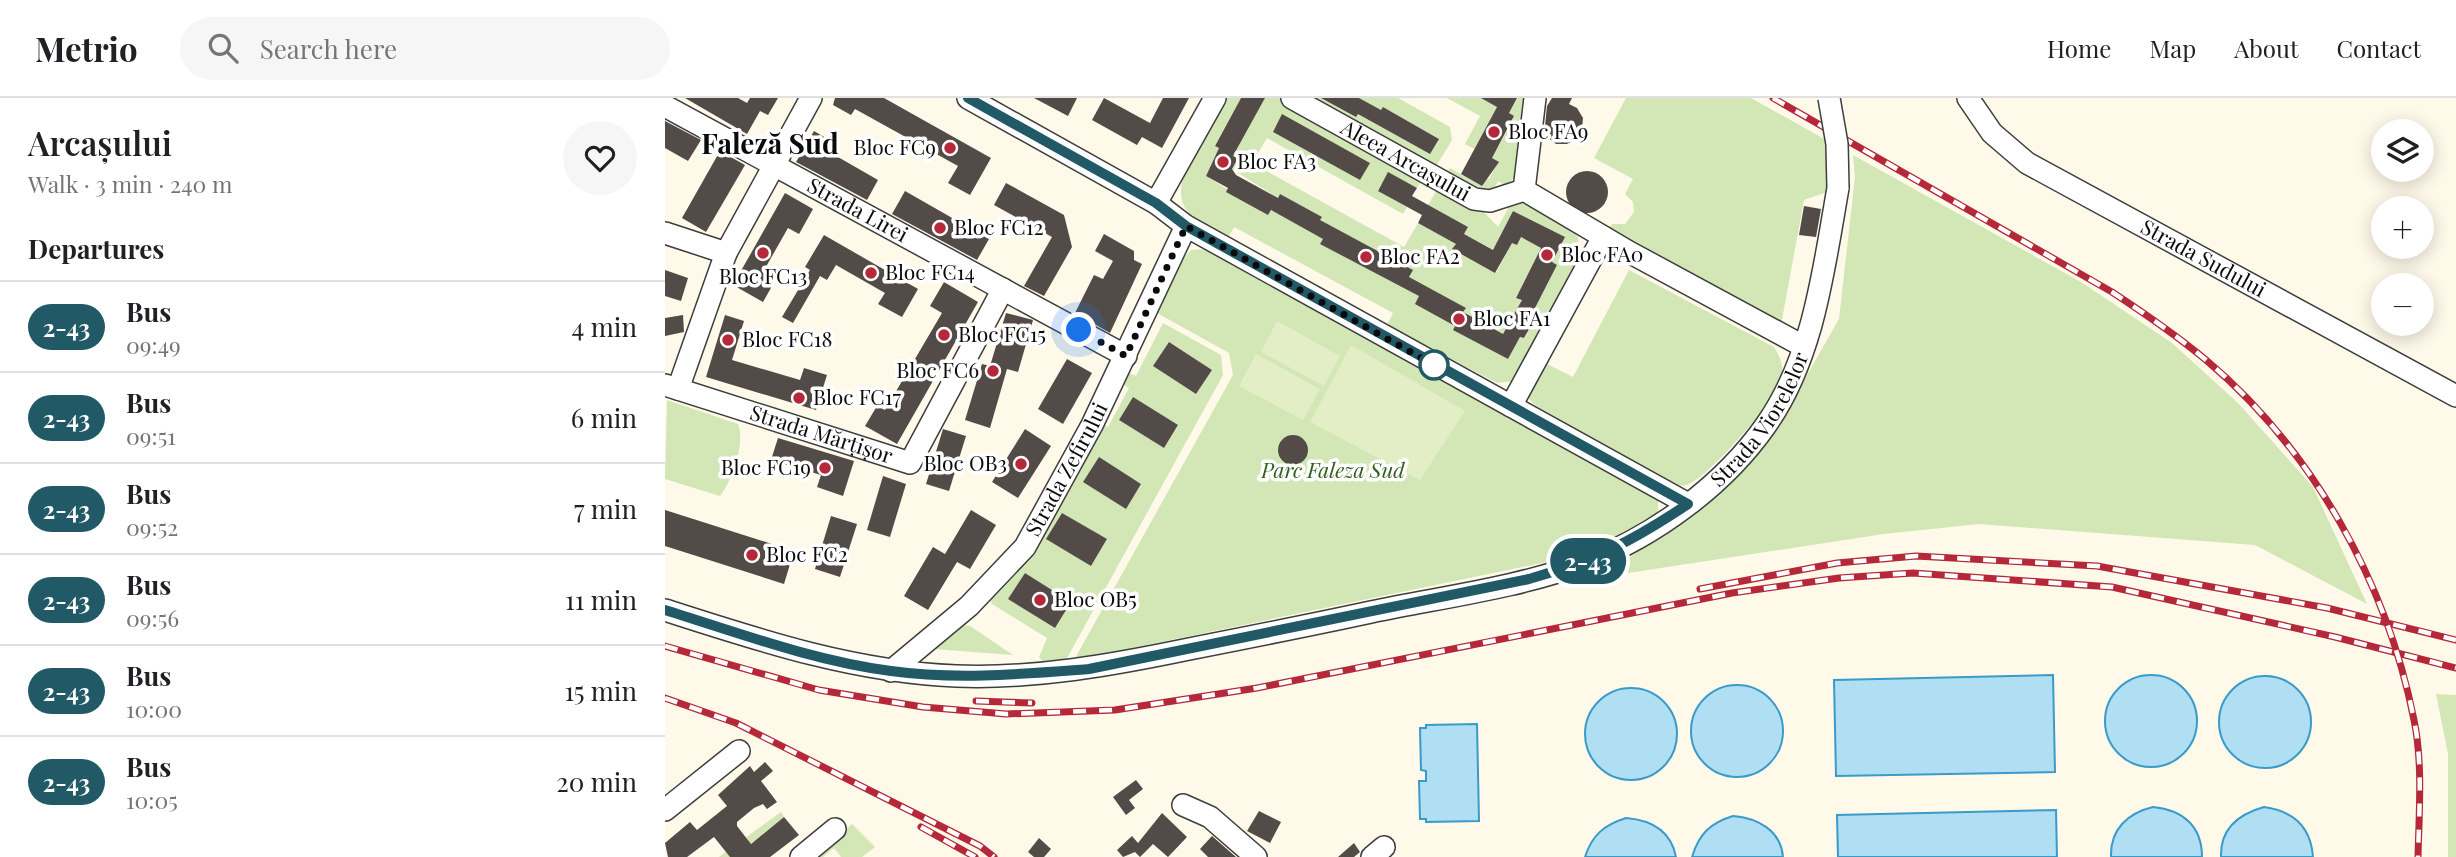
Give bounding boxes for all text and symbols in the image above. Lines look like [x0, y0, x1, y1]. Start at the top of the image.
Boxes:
search box [180, 17, 670, 80]
text: Metrio [35, 26, 138, 70]
icon: search [204, 29, 242, 67]
text: Search here [260, 31, 397, 66]
text: Home [2047, 32, 2111, 64]
text: Map [2149, 32, 2196, 64]
text: About [2234, 32, 2298, 64]
text: Contact [2336, 32, 2421, 64]
street label: Aleea Arcașului [1336, 112, 1476, 206]
place label: Bloc FA9 [1508, 116, 1589, 144]
map controls [2371, 119, 2434, 336]
button: layers [2371, 119, 2434, 182]
text: Arcașului [28, 120, 172, 164]
button: heart [563, 121, 637, 195]
district label: Faleză Sud [701, 124, 839, 161]
marker: Bloc FA9 [1486, 124, 1502, 140]
place label: Bloc FC9 [853, 132, 936, 160]
marker: Bloc FC9 [942, 140, 958, 156]
place label: Bloc FA3 [1237, 146, 1316, 174]
marker: Bloc FA3 [1215, 154, 1231, 170]
text: Walk · 3 min · 240 m [28, 168, 232, 199]
street label: Strada Lirei [803, 170, 914, 247]
button: + [2371, 196, 2434, 259]
place label: Bloc FC12 [954, 212, 1044, 240]
street label: Strada Sudului [2137, 212, 2272, 302]
marker: Bloc FC12 [932, 220, 948, 236]
text: Departures [28, 231, 164, 266]
place label: Bloc FA0 [1561, 239, 1643, 267]
place label: Bloc FA2 [1380, 241, 1460, 269]
marker: Bloc FC13 [755, 245, 771, 261]
marker: Bloc FA0 [1539, 247, 1555, 263]
marker: Bloc FA2 [1358, 249, 1374, 265]
place label: Bloc FC14 [885, 257, 975, 285]
place label: Bloc FC13 [719, 261, 807, 289]
marker: Bloc FC14 [863, 265, 879, 281]
button: − [2371, 273, 2434, 336]
text: Bus [126, 294, 171, 329]
place label: Bloc FA1 [1473, 303, 1551, 331]
text: 4 min [571, 309, 637, 344]
text: 2-43 [43, 311, 90, 343]
marker: Bloc FA1 [1451, 311, 1467, 327]
your location [1061, 312, 1096, 347]
place label: Bloc FC15 [958, 319, 1046, 347]
place label: Bloc FC18 [742, 324, 833, 352]
marker: Bloc FC15 [936, 327, 952, 343]
text: 09:49 [126, 329, 181, 360]
marker: Bloc FC18 [720, 332, 736, 348]
street label: Strada Viorelelor [1703, 347, 1814, 492]
unlabelled marker [1419, 350, 1449, 380]
place label: Bloc FC6 [896, 355, 979, 383]
marker: Bloc FC6 [985, 363, 1001, 379]
place label: Bloc FC17 [813, 382, 902, 410]
text: Bus [126, 385, 171, 420]
marker: Bloc FC17 [791, 390, 807, 406]
street label: Strada Mărțișor [747, 397, 897, 469]
street label: Strada Zefirului [1018, 397, 1113, 541]
text: 6 min [571, 400, 637, 435]
text: 2-43 [43, 402, 90, 434]
text: 09:51 [126, 420, 176, 451]
place label: Bloc OB3 [923, 448, 1007, 476]
place label: Bloc FC19 [721, 452, 811, 480]
park label: Parc Faleza Sud [1260, 455, 1405, 483]
marker: Bloc OB3 [1013, 456, 1029, 472]
marker: Bloc FC19 [817, 460, 833, 476]
text: Bus [126, 476, 171, 511]
text: 7 min [574, 491, 637, 526]
text: 2-43 [43, 493, 90, 525]
text: 09:52 [126, 511, 178, 542]
line badge: 2-43 [1539, 538, 1637, 584]
place label: Bloc FC2 [766, 539, 848, 567]
text: 2-43 [1564, 545, 1612, 577]
marker: Bloc FC2 [744, 547, 760, 563]
text: Bus [126, 567, 171, 602]
text: 11 min [565, 582, 637, 617]
text: 2-43 [43, 584, 90, 616]
place label: Bloc OB5 [1054, 584, 1137, 612]
marker: Bloc OB5 [1032, 592, 1048, 608]
text: 09:56 [126, 602, 179, 633]
text: Bus [126, 658, 171, 693]
text: 15 min [565, 673, 637, 708]
text: 2-43 [43, 675, 90, 707]
text: 10:00 [126, 693, 182, 724]
text: Bus [126, 749, 171, 784]
text: 20 min [556, 764, 637, 799]
text: 2-43 [43, 766, 90, 798]
text: 10:05 [126, 784, 178, 815]

